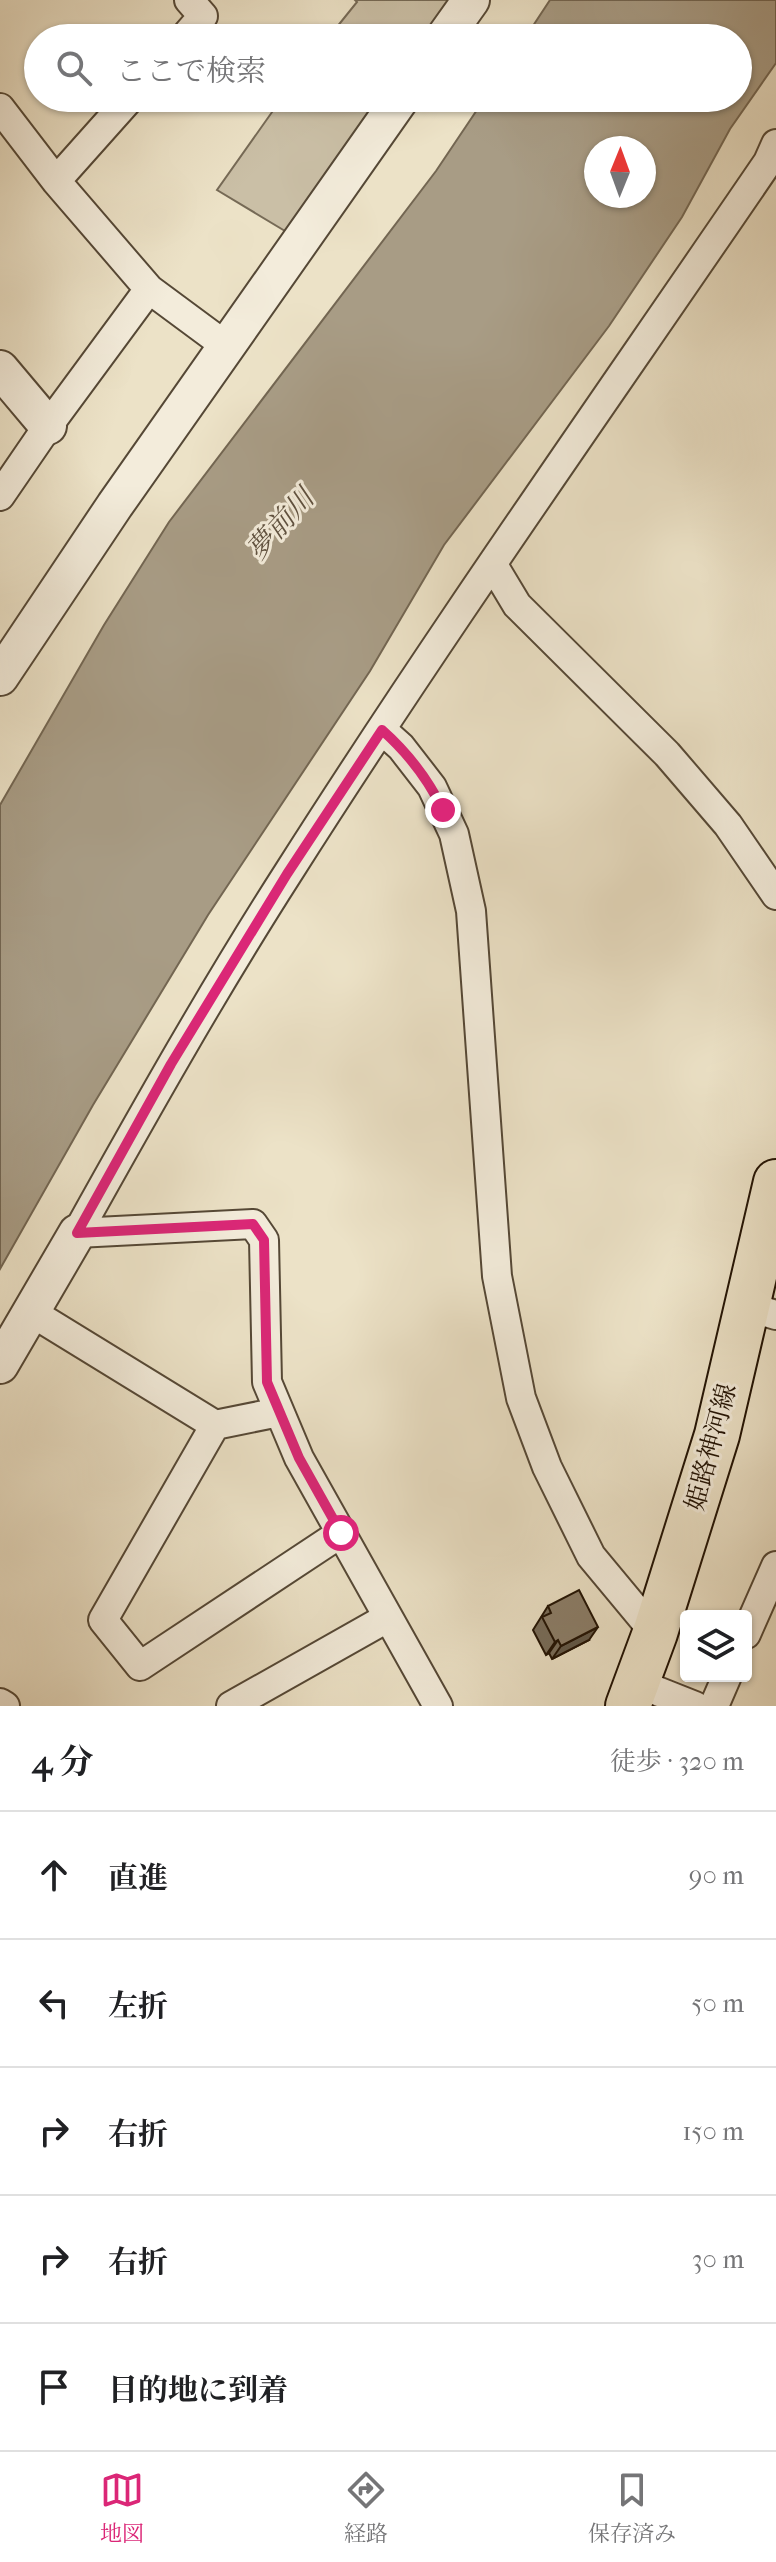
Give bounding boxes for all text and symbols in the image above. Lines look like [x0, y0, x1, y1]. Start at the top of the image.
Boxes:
search box [24, 24, 752, 112]
icon: search [52, 46, 96, 90]
text: ここで検索 [116, 54, 266, 89]
north arrow [584, 136, 656, 208]
water label: 夢前川 [240, 480, 322, 566]
route end [425, 792, 461, 828]
street label: 姫路神河線 [679, 1380, 743, 1514]
route start [323, 1515, 359, 1551]
map controls [680, 1610, 752, 1682]
button: layers [680, 1610, 752, 1682]
text: 4 分 [32, 1742, 93, 1782]
text: 徒歩 · 320 m [610, 1746, 744, 1777]
icon: ahead [32, 1853, 76, 1897]
text: 90 m [689, 1860, 744, 1891]
text: 直進 [108, 1861, 168, 1896]
icon: left [32, 1981, 76, 2025]
text: 50 m [691, 1988, 744, 2019]
text: 左折 [108, 1989, 168, 2024]
icon: right [32, 2109, 76, 2153]
text: 150 m [682, 2116, 744, 2147]
text: 右折 [108, 2117, 168, 2152]
icon: right [32, 2237, 76, 2281]
text: 30 m [692, 2244, 744, 2275]
text: 右折 [108, 2245, 168, 2280]
icon: arrive [32, 2365, 76, 2409]
text: 目的地に到着 [108, 2373, 288, 2408]
tab: 地図 [100, 2468, 144, 2547]
tab: 経路 [344, 2468, 388, 2547]
tab: 保存済み [588, 2468, 676, 2547]

